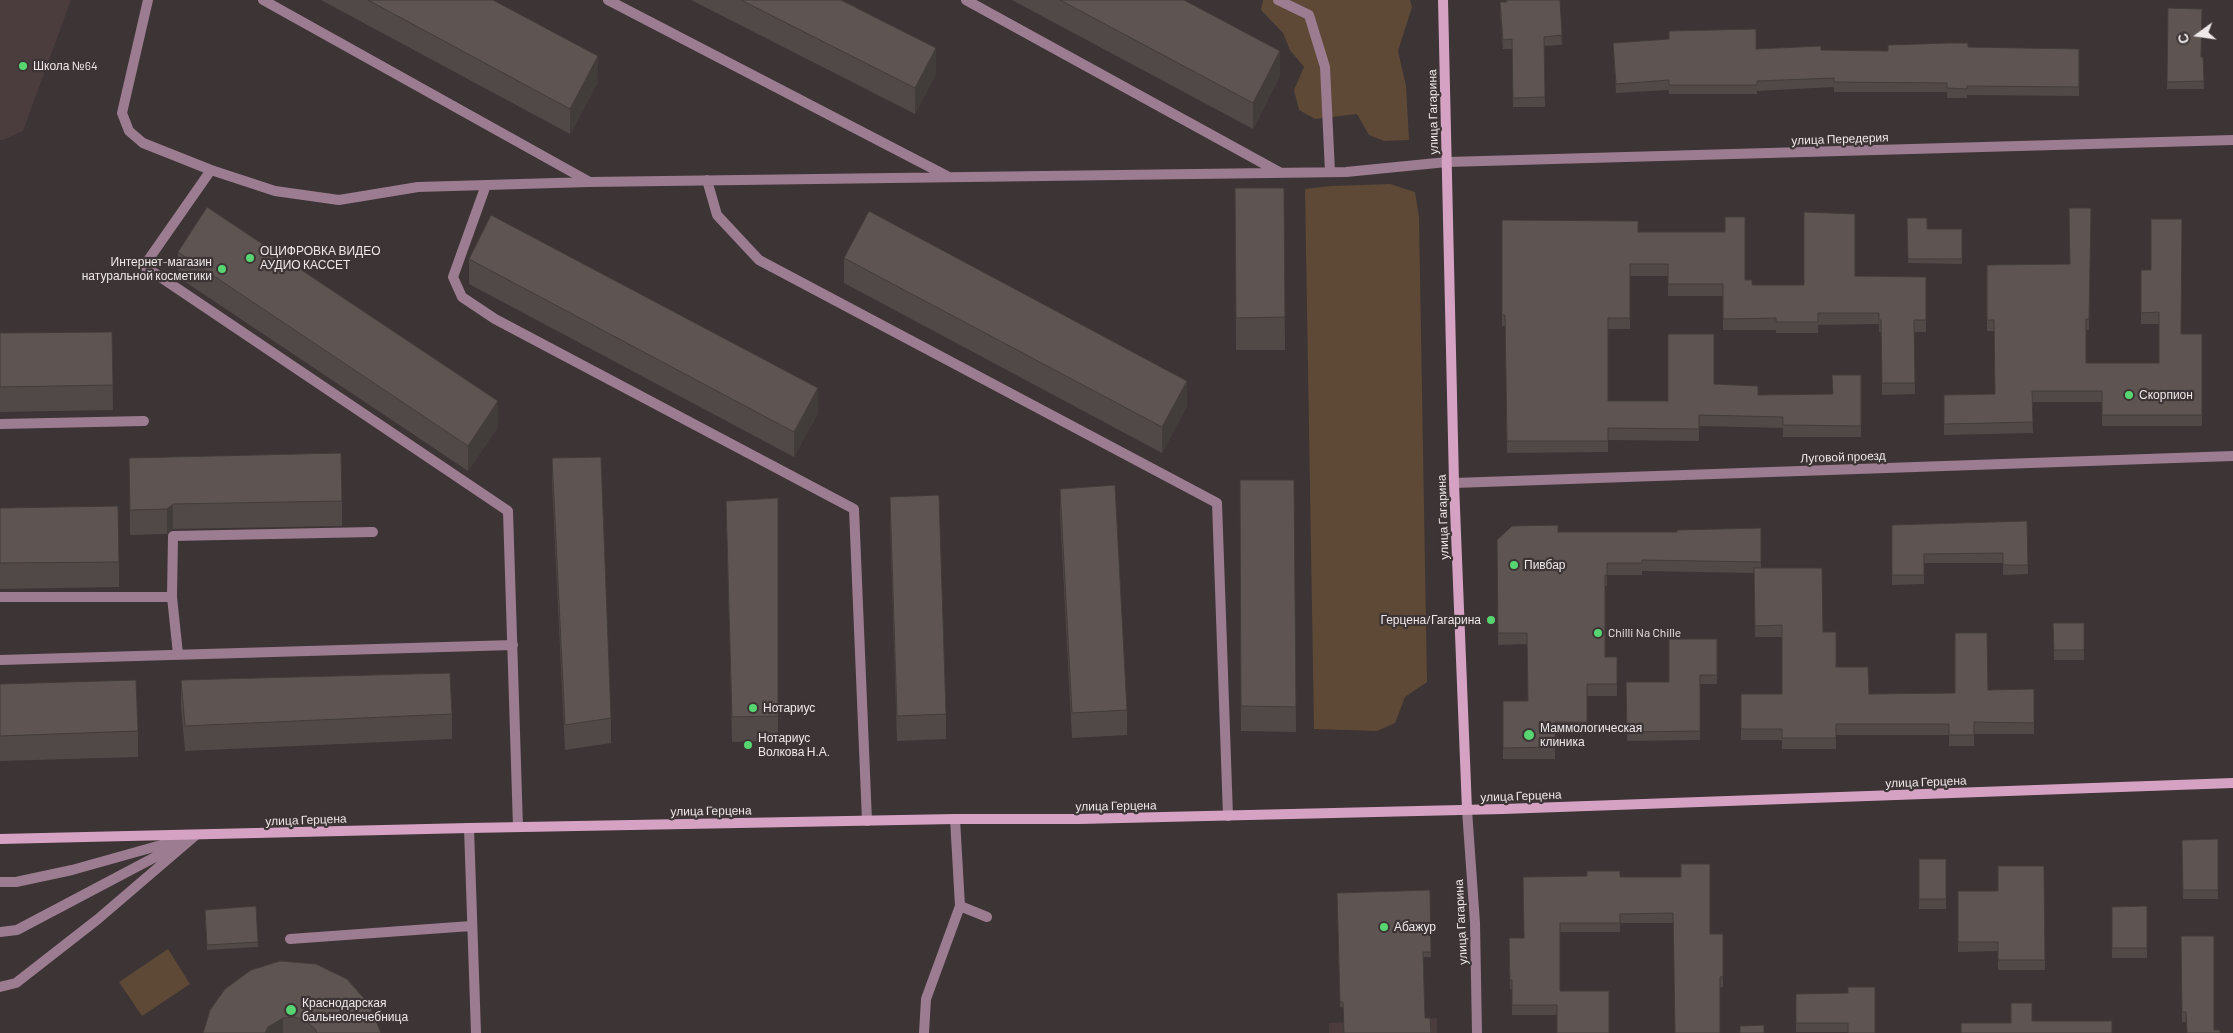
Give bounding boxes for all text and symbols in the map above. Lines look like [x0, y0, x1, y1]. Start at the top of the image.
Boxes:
north arrow [2173, 10, 2223, 60]
text: С [2173, 32, 2192, 46]
place label: Школа №64 [33, 59, 98, 73]
marker: Школа №64 [17, 60, 29, 72]
street label: улица Гагарина [1425, 69, 1441, 155]
street label: улица Передерия [1791, 130, 1889, 148]
place label: ОЦИФРОВКА ВИДЕО АУДИО КАССЕТ [260, 244, 381, 272]
marker: ОЦИФРОВКА ВИДЕО АУДИО КАССЕТ [244, 252, 256, 264]
place label: Интернет-магазин натуральной косметики [82, 255, 212, 283]
marker: Интернет-магазин натуральной косметики [216, 263, 228, 275]
place label: Скорпион [2139, 388, 2193, 402]
marker: Скорпион [2123, 389, 2135, 401]
street label: Луговой проезд [1800, 448, 1886, 466]
street label: улица Гагарина [1434, 474, 1452, 560]
place label: Пивбар [1524, 558, 1566, 572]
marker: Пивбар [1508, 559, 1520, 571]
place label: Герцена/Гагарина [1380, 613, 1481, 627]
marker: Герцена/Гагарина [1485, 614, 1497, 626]
place label: Chilli Na Chille [1608, 626, 1681, 640]
marker: Chilli Na Chille [1592, 627, 1604, 639]
place label: Нотариус [763, 701, 815, 715]
marker: Нотариус [747, 702, 759, 714]
place label: Маммологическая клиника [1540, 721, 1642, 749]
marker: Маммологическая клиника [1522, 728, 1536, 742]
place label: Нотариус Волкова Н.А. [758, 731, 830, 759]
marker: Нотариус Волкова Н.А. [742, 739, 754, 751]
street label: улица Герцена [1885, 773, 1967, 791]
street label: улица Герцена [1480, 787, 1562, 805]
street label: улица Герцена [1075, 798, 1157, 814]
street label: улица Герцена [670, 803, 752, 819]
street label: улица Герцена [265, 811, 347, 829]
street label: улица Гагарина [1452, 879, 1470, 965]
place label: Абажур [1394, 920, 1436, 934]
marker: Абажур [1378, 921, 1390, 933]
place label: Краснодарская бальнеолечебница [302, 996, 408, 1024]
marker: Краснодарская бальнеолечебница [284, 1003, 298, 1017]

